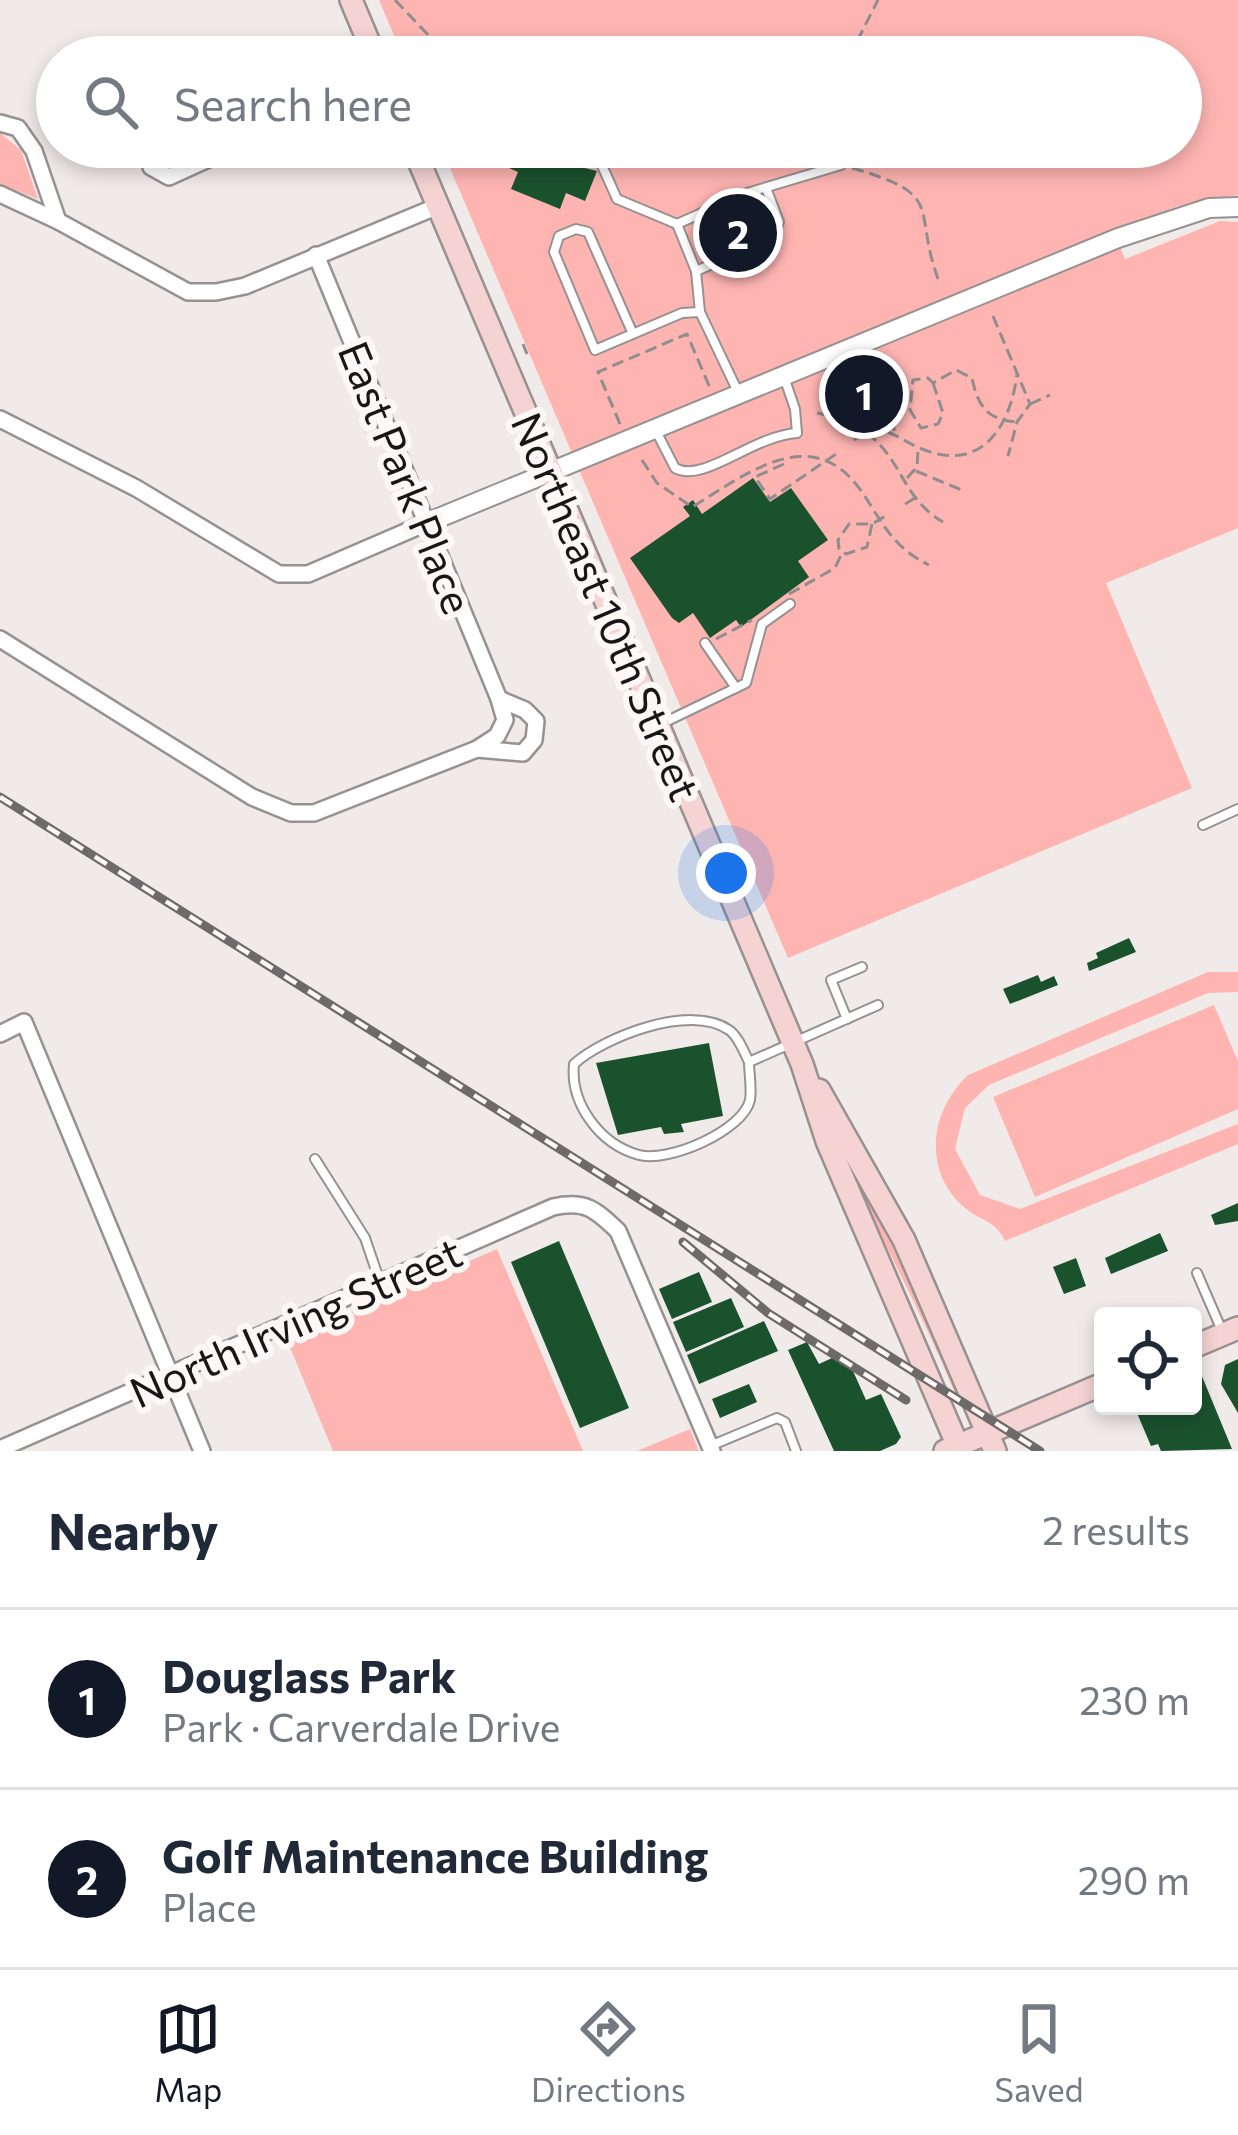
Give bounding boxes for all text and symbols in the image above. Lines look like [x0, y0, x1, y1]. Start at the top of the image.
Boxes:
search box [36, 36, 1202, 168]
icon: search [78, 69, 144, 135]
text: Search here [174, 75, 412, 130]
pin: 2 [699, 188, 777, 278]
street label: East Park Place [329, 333, 485, 621]
pin: 1 [825, 349, 903, 439]
street label: Northeast 10th Street [502, 404, 712, 808]
your location [696, 843, 756, 903]
street label: North Irving Street [121, 1225, 469, 1417]
map controls [1094, 1307, 1202, 1415]
button: locate [1094, 1307, 1202, 1415]
text: Nearby [48, 1498, 218, 1561]
text: 2 results [1042, 1505, 1190, 1553]
text: Douglass Park [162, 1647, 456, 1702]
text: 1 [78, 1675, 96, 1723]
text: 230 m [1079, 1675, 1190, 1723]
text: Park · Carverdale Drive [162, 1702, 560, 1750]
text: Golf Maintenance Building [162, 1827, 708, 1882]
text: 2 [76, 1855, 98, 1903]
text: 290 m [1078, 1855, 1190, 1903]
text: Place [162, 1882, 257, 1930]
tab: Map [154, 1996, 222, 2109]
tab: Directions [531, 1996, 686, 2109]
tab: Saved [995, 1996, 1084, 2109]

